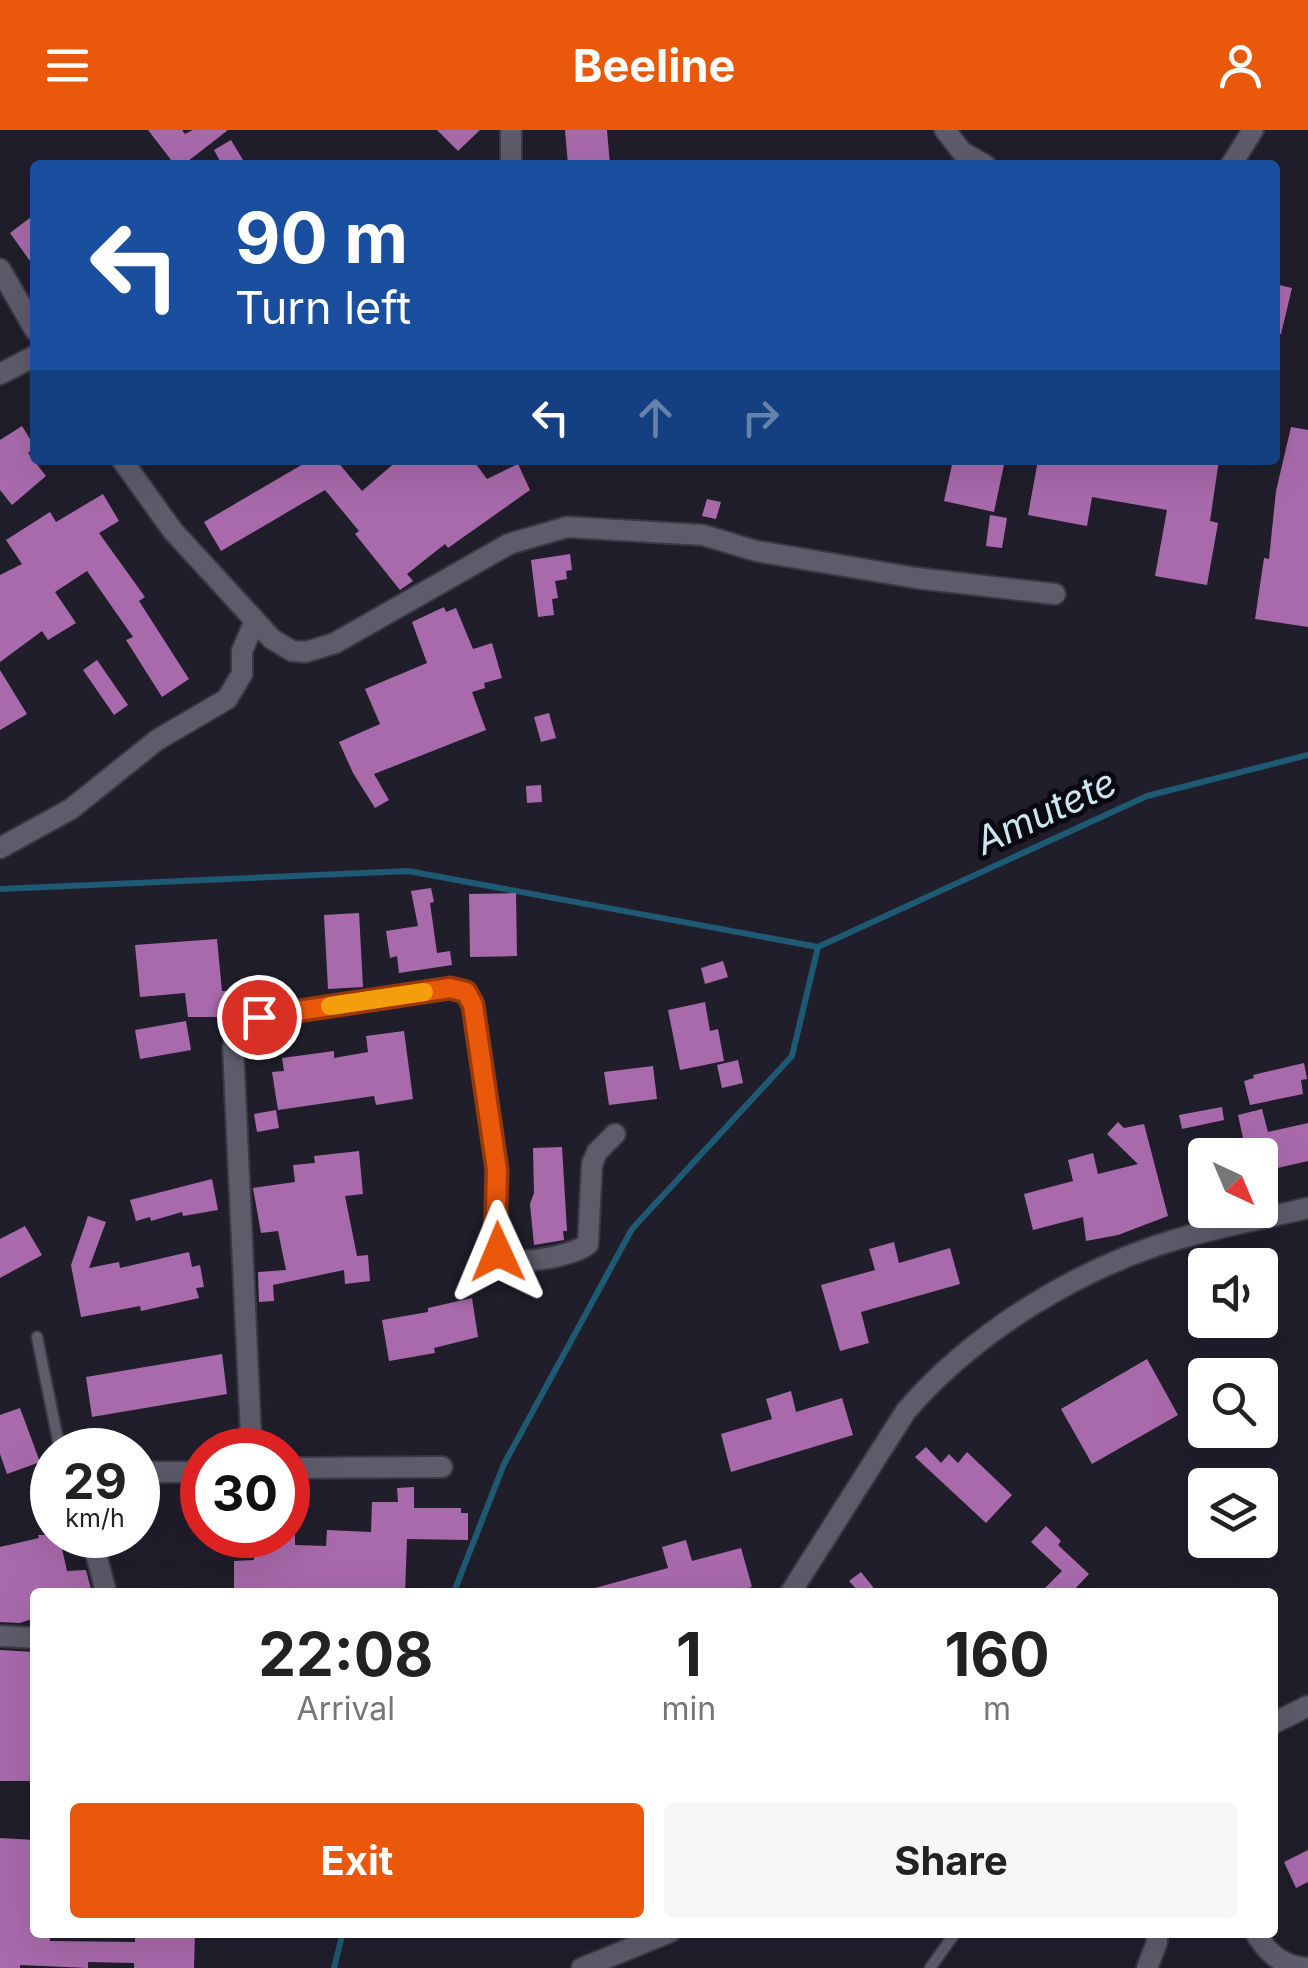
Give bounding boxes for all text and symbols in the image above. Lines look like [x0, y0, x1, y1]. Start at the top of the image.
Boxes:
icon: menu [40, 38, 95, 93]
text: Beeline [573, 38, 735, 93]
icon: person [1213, 38, 1268, 93]
text: 90 m [235, 195, 408, 280]
icon: left [70, 200, 200, 330]
text: Turn left [235, 280, 411, 335]
icon: left [523, 390, 578, 445]
icon: ahead [628, 390, 683, 445]
icon: right [733, 390, 788, 445]
water label: Amutete [967, 759, 1123, 864]
pin [217, 975, 302, 1060]
icon: arrive [232, 990, 287, 1045]
north arrow [1188, 1138, 1278, 1228]
map controls [1188, 1138, 1278, 1558]
position arrow [446, 1200, 550, 1304]
button: sound [1188, 1248, 1278, 1338]
button: search [1188, 1358, 1278, 1448]
speed limit sign: 30 [180, 1428, 310, 1558]
text: 29 [63, 1451, 127, 1511]
button: layers [1188, 1468, 1278, 1558]
text: km/h [65, 1503, 125, 1533]
text: 22:08 [258, 1618, 433, 1690]
text: 1 [676, 1618, 702, 1690]
text: 160 [944, 1618, 1050, 1690]
text: Arrival [297, 1689, 395, 1728]
text: min [662, 1689, 716, 1728]
text: m [983, 1689, 1011, 1728]
button: Exit [70, 1803, 644, 1918]
button: Share [664, 1803, 1238, 1918]

